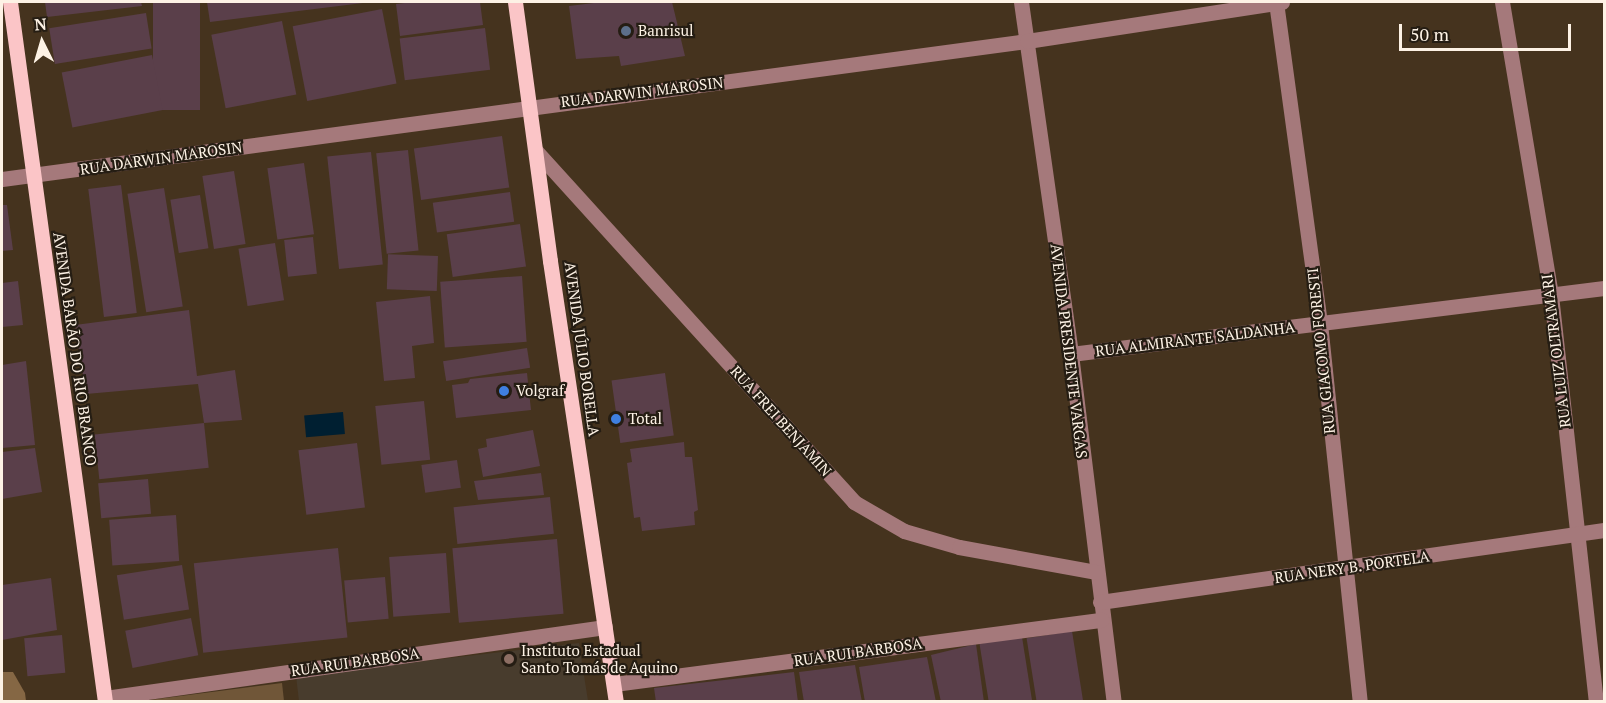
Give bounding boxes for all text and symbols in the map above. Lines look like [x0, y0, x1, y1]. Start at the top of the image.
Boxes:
north arrow [12, 12, 72, 72]
scale bar [1402, 12, 1574, 50]
text: N [33, 13, 47, 36]
place label: Banrisul [638, 22, 694, 40]
text: 50 m [1410, 22, 1449, 46]
marker: Banrisul [619, 24, 633, 38]
street label: RUA DARWIN MAROSIN [560, 73, 724, 111]
street label: RUA DARWIN MAROSIN [79, 138, 243, 178]
street label: AVENIDA BARÃO DO RIO BRANCO [50, 231, 100, 467]
street label: AVENIDA PRESIDENTE VARGAS [1047, 242, 1091, 460]
street label: AVENIDA JÚLIO BORELLA [561, 260, 603, 438]
street label: RUA GIACOMO FORESTI [1303, 267, 1339, 435]
street label: RUA LUIZ OLTRAMARI [1538, 273, 1574, 429]
street label: RUA ALMIRANTE SALDANHA [1094, 318, 1296, 360]
street label: RUA FREI BENJAMIN [727, 362, 835, 480]
place label: Volgraf [516, 382, 564, 400]
marker: Volgraf [497, 384, 511, 398]
place label: Total [628, 410, 662, 428]
marker: Total [609, 412, 623, 426]
street label: RUA NERY B. PORTELA [1273, 547, 1431, 587]
street label: RUA RUI BARBOSA [793, 634, 923, 670]
place label: Instituto Estadual Santo Tomás de Aquino [521, 641, 678, 676]
street label: RUA RUI BARBOSA [290, 644, 420, 680]
marker: Instituto Estadual Santo Tomás de Aquino [502, 652, 516, 666]

